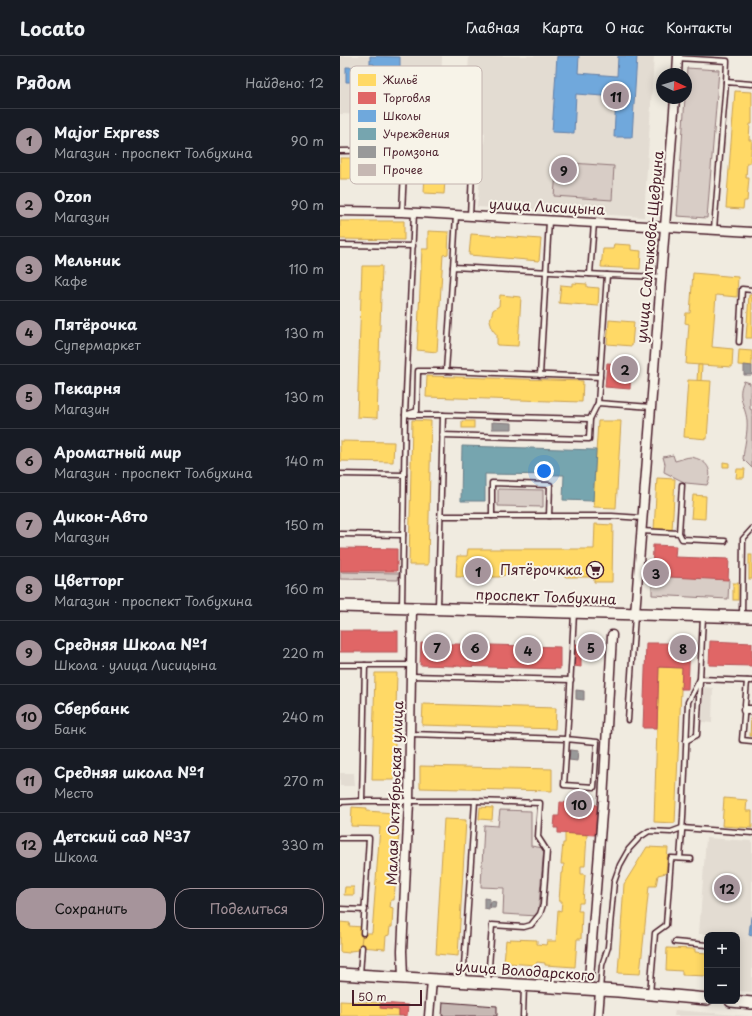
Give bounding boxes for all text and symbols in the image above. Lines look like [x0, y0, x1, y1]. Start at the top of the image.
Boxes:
text: Locato [20, 14, 85, 42]
text: Главная [466, 17, 520, 38]
text: Карта [542, 17, 583, 38]
text: О нас [605, 17, 644, 38]
text: Контакты [666, 17, 732, 38]
legend [350, 66, 482, 184]
north arrow [656, 68, 692, 104]
text: Рядом [16, 69, 71, 95]
text: Жильё [382, 71, 418, 88]
text: Найдено: 12 [245, 73, 324, 92]
pin: 11 [603, 81, 629, 111]
text: Торговля [383, 89, 431, 106]
text: Школы [383, 107, 421, 124]
text: Major Express [54, 120, 160, 143]
text: Учреждения [383, 125, 450, 142]
text: 1 [26, 131, 32, 150]
text: 90 m [291, 131, 324, 150]
text: Магазин · проспект Толбухина [54, 143, 252, 162]
text: Промзона [383, 143, 439, 160]
street label: улица Салтыкова-Щедрина [631, 150, 668, 344]
pin: 9 [551, 155, 577, 185]
text: Прочее [383, 161, 423, 178]
text: Ozon [54, 184, 92, 207]
street label: улица Лисицына [489, 193, 606, 220]
text: 2 [24, 195, 34, 214]
text: 90 m [291, 195, 324, 214]
text: Магазин [54, 207, 110, 226]
text: Мельник [54, 248, 121, 271]
text: 3 [25, 259, 33, 278]
text: 110 m [289, 259, 324, 278]
text: Кафе [54, 271, 87, 290]
text: Пятёрочка [54, 312, 137, 335]
text: 4 [25, 323, 33, 342]
text: 130 m [285, 323, 324, 342]
text: Супермаркет [54, 335, 141, 354]
pin: 2 [612, 354, 638, 384]
text: Пекарня [54, 376, 121, 399]
text: 5 [25, 387, 33, 406]
text: 130 m [285, 387, 324, 406]
text: Магазин [54, 399, 110, 418]
text: Ароматный мир [54, 440, 182, 463]
text: 6 [24, 451, 34, 470]
text: 140 m [285, 451, 324, 470]
your location [534, 461, 554, 481]
text: Магазин · проспект Толбухина [54, 463, 252, 482]
text: Дикон-Авто [54, 504, 148, 527]
text: 7 [25, 515, 33, 534]
text: 150 m [285, 515, 324, 534]
text: Магазин [54, 527, 110, 546]
pin: 1 [465, 556, 491, 586]
pin: 3 [643, 558, 669, 588]
place label: Пятёрочкка [500, 559, 582, 580]
supermarket icon: Пятёрочкка [585, 560, 605, 580]
text: Цветторг [54, 568, 124, 591]
text: 8 [25, 579, 33, 598]
text: 160 m [285, 579, 324, 598]
street label: проспект Толбухина [475, 584, 617, 609]
text: Магазин · проспект Толбухина [54, 591, 252, 610]
text: Средняя Школа №1 [54, 632, 207, 655]
pin: 7 [424, 632, 450, 662]
pin: 6 [462, 632, 488, 662]
pin: 5 [578, 632, 604, 662]
pin: 8 [670, 633, 696, 663]
pin: 4 [515, 635, 541, 665]
text: 9 [25, 643, 33, 662]
text: 220 m [282, 643, 324, 662]
text: Школа · улица Лисицына [54, 655, 217, 674]
text: Сбербанк [54, 696, 129, 719]
street label: Малая Октябрьская улица [381, 700, 408, 886]
text: 10 [21, 707, 37, 726]
text: 240 m [282, 707, 324, 726]
text: Банк [54, 719, 86, 738]
text: Средняя школа №1 [54, 760, 204, 783]
text: 11 [23, 771, 35, 790]
text: 270 m [283, 771, 324, 790]
text: Место [54, 783, 94, 802]
pin: 10 [566, 789, 592, 819]
text: Детский сад №37 [54, 824, 190, 847]
text: 12 [21, 835, 37, 854]
text: 330 m [281, 835, 324, 854]
text: Школа [54, 847, 98, 866]
pin: 12 [714, 873, 740, 903]
button: Сохранить [16, 888, 166, 929]
button: Поделиться [174, 888, 324, 929]
map controls [704, 932, 740, 1004]
button: + [704, 932, 740, 968]
street label: улица Володарского [454, 955, 596, 986]
button: − [704, 968, 740, 1004]
scale bar [352, 988, 422, 1007]
text: 50 m [358, 988, 387, 1005]

